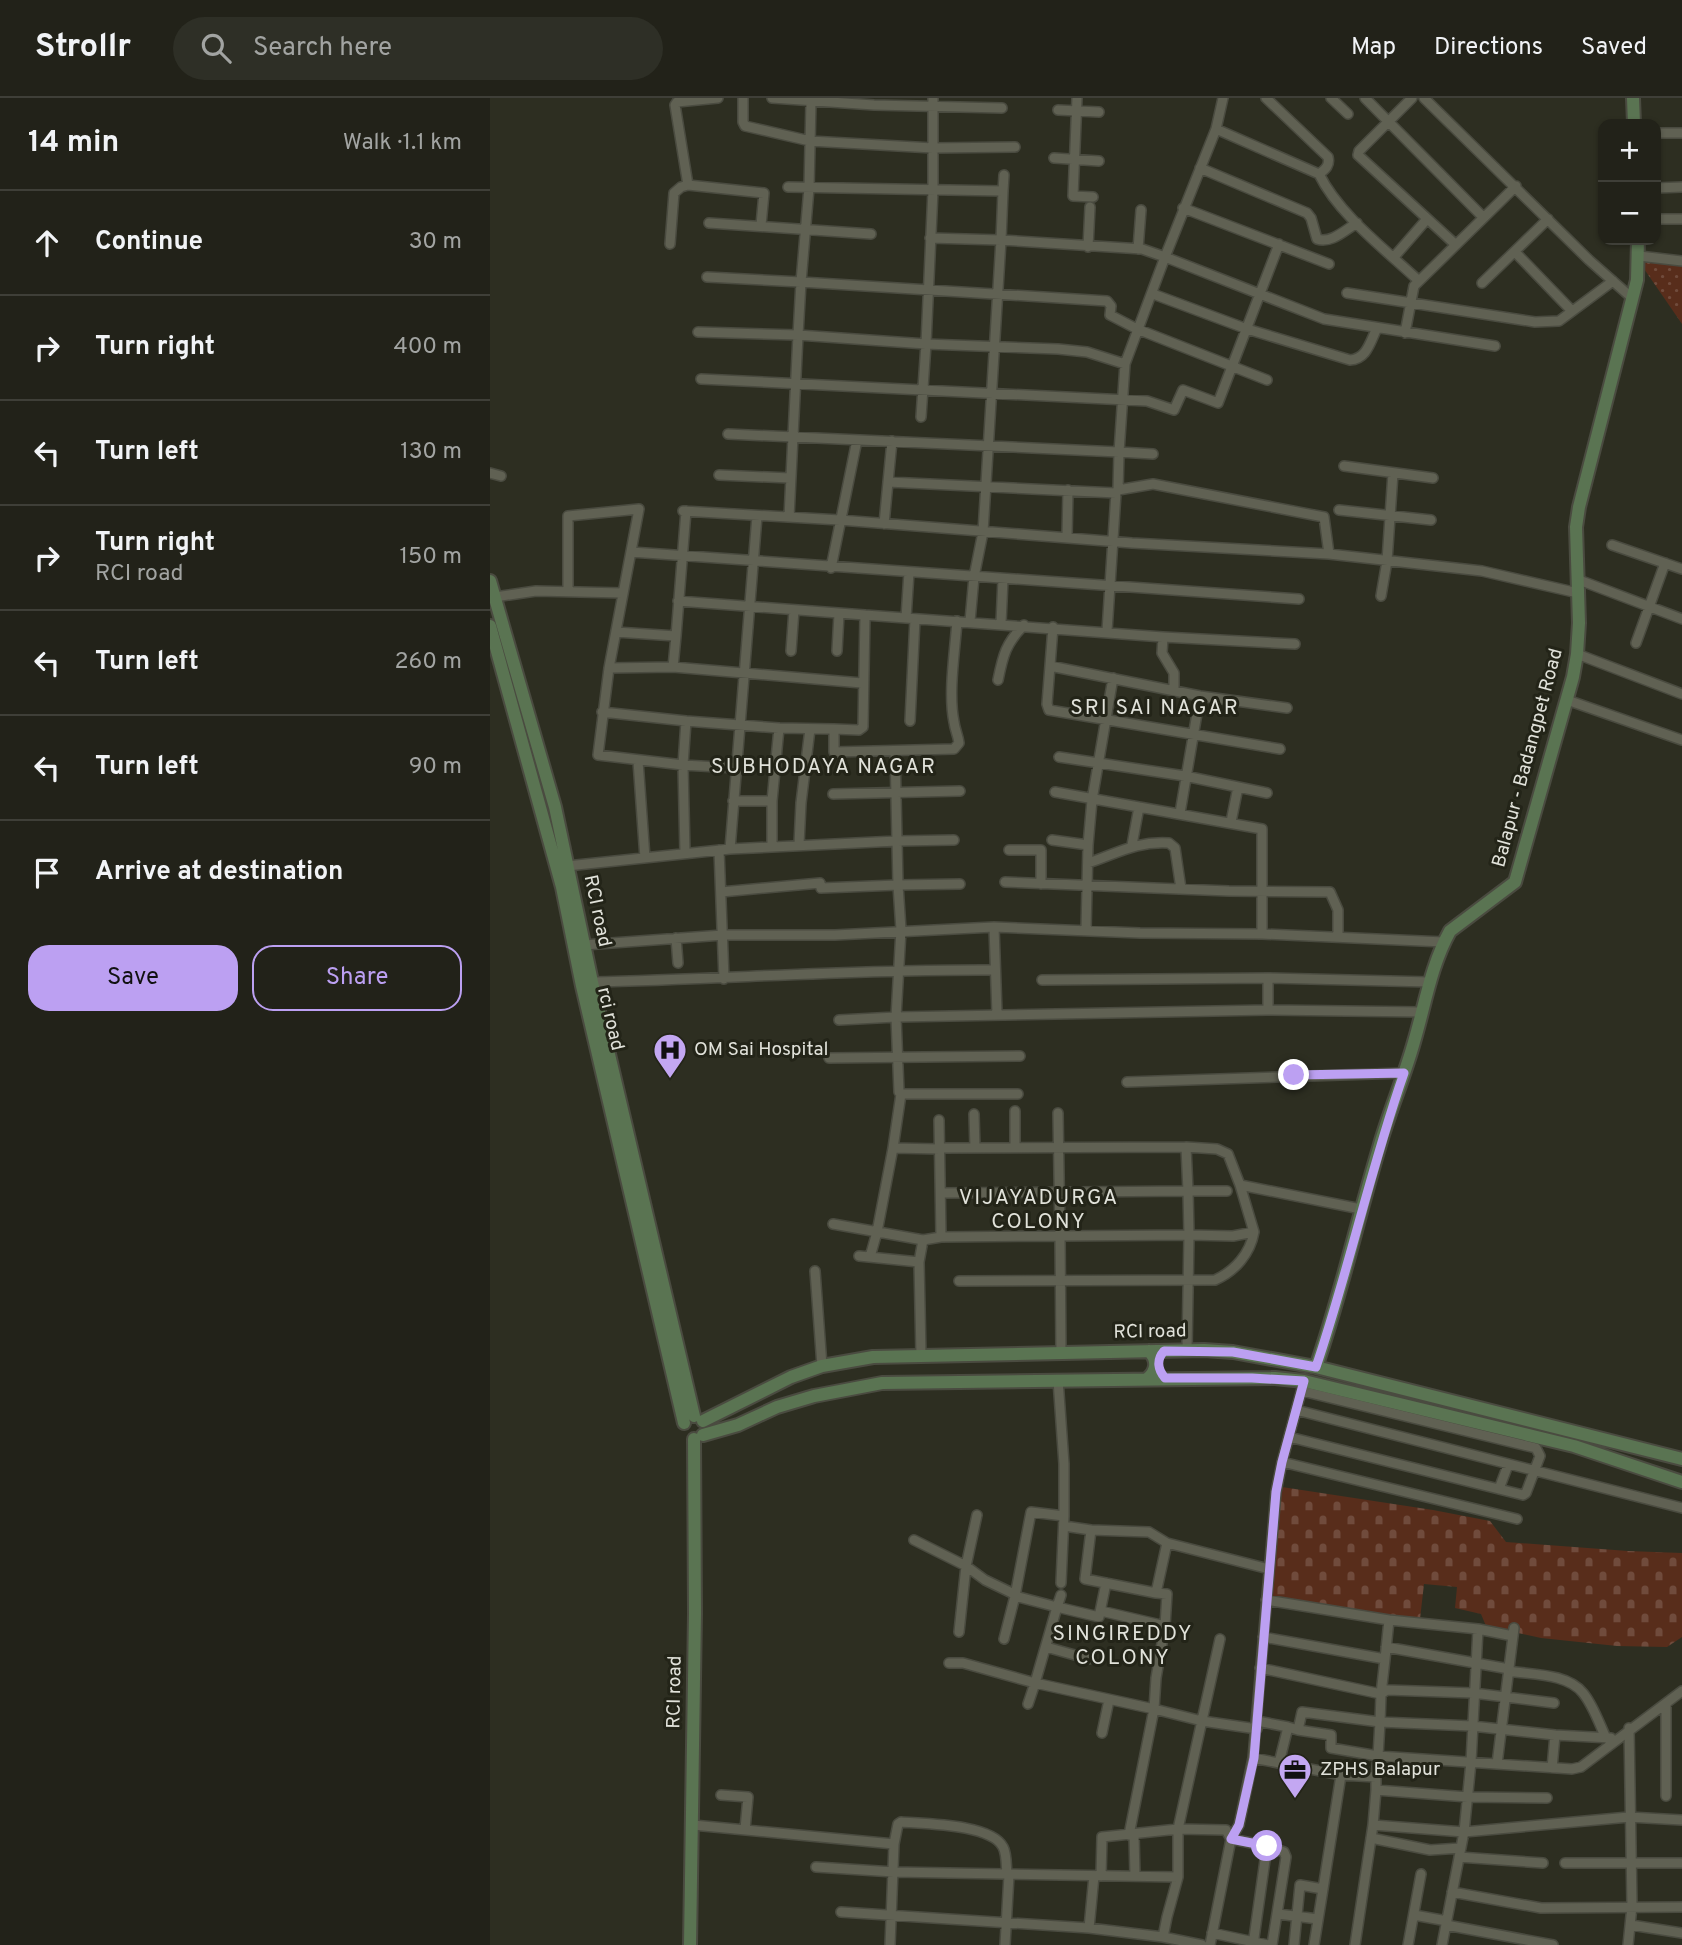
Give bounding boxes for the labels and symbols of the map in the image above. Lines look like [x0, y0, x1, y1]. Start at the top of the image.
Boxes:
street label: Balapur - Badangpet Road [1487, 646, 1569, 870]
district label: SRI SAI NAGAR [1070, 695, 1240, 722]
district label: SUBHODAYA NAGAR [711, 754, 937, 781]
street label: RCI road [578, 873, 616, 949]
street label: rci road [591, 985, 629, 1053]
hospital icon: OM Sai Hospital [651, 1031, 689, 1080]
place label: OM Sai Hospital [694, 1038, 828, 1062]
route end [1278, 1059, 1309, 1090]
district label: VIJAYADURGA COLONY [959, 1185, 1119, 1236]
street label: RCI road [1113, 1319, 1187, 1345]
district label: SINGIREDDY COLONY [1053, 1621, 1193, 1672]
street label: RCI road [662, 1655, 688, 1729]
office icon: ZPHS Balapur [1276, 1751, 1314, 1800]
place label: ZPHS Balapur [1320, 1758, 1441, 1782]
route start [1251, 1830, 1282, 1861]

